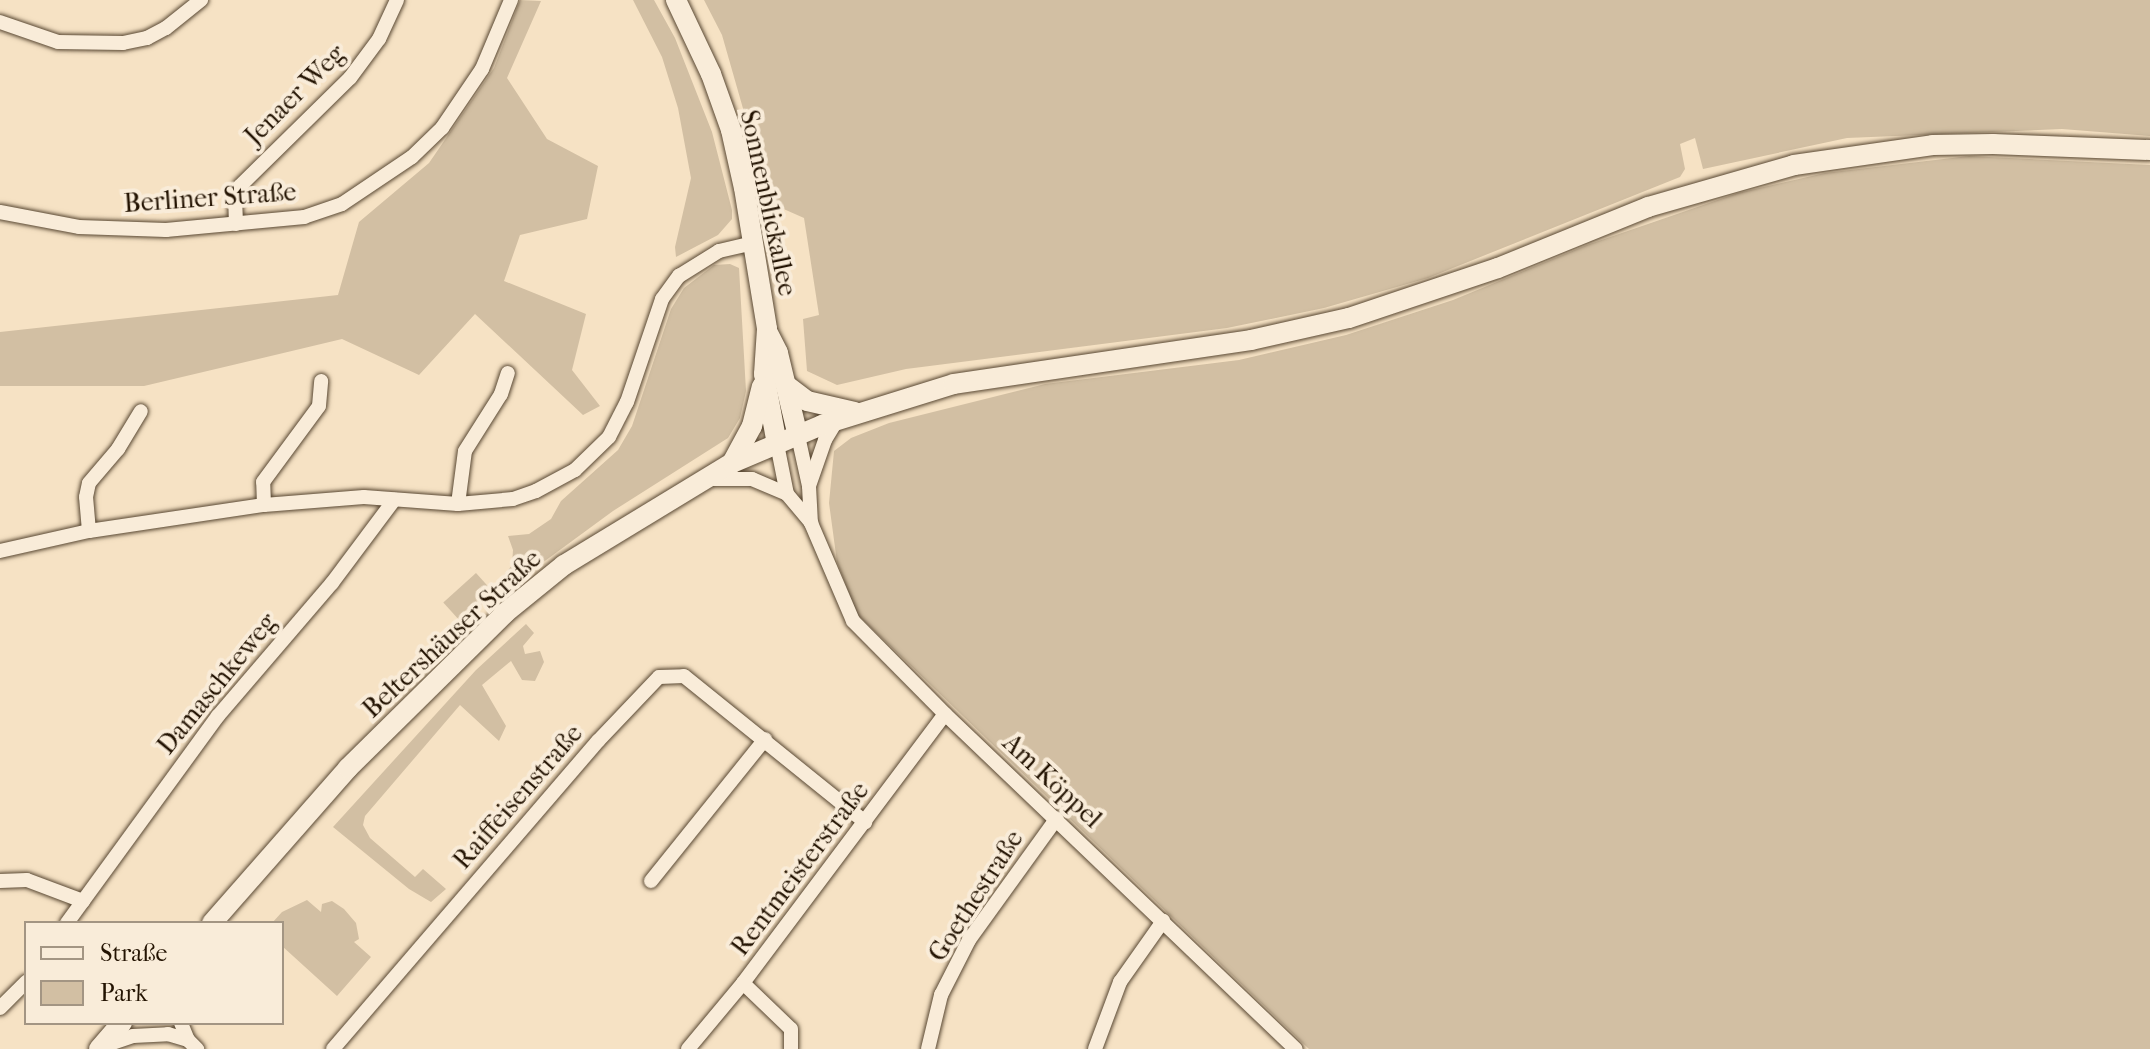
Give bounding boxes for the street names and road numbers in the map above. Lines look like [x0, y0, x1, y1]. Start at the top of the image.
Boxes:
street label: Jenaer Weg [238, 38, 352, 152]
street label: Sonnenblickallee [733, 107, 803, 299]
street label: Berliner Straße [123, 176, 297, 220]
street label: Beltershäuser Straße [356, 543, 548, 725]
street label: Damaschkeweg [151, 607, 283, 761]
street label: Raiffeisenstraße [447, 718, 589, 876]
street label: Am Köppel [996, 727, 1108, 835]
street label: Rentmeisterstraße [725, 776, 875, 962]
street label: Goethestraße [922, 825, 1030, 967]

